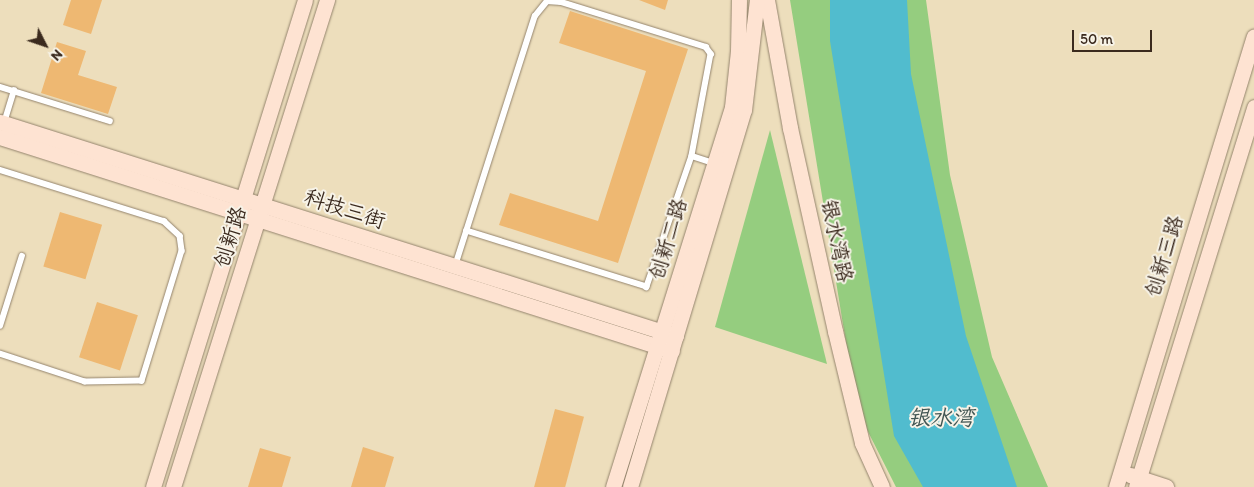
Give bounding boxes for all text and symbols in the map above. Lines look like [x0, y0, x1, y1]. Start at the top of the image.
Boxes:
north arrow [20, 20, 70, 70]
scale bar [1074, 20, 1154, 52]
text: 50 m [1080, 30, 1113, 48]
text: N [47, 46, 66, 64]
street label: 科技三街 [301, 184, 389, 234]
street label: 创新二路 [644, 195, 692, 283]
street label: 银水湾路 [816, 197, 858, 285]
street label: 创新路 [209, 203, 251, 271]
street label: 创新三路 [1140, 212, 1188, 300]
water label: 银水湾 [908, 405, 974, 431]

